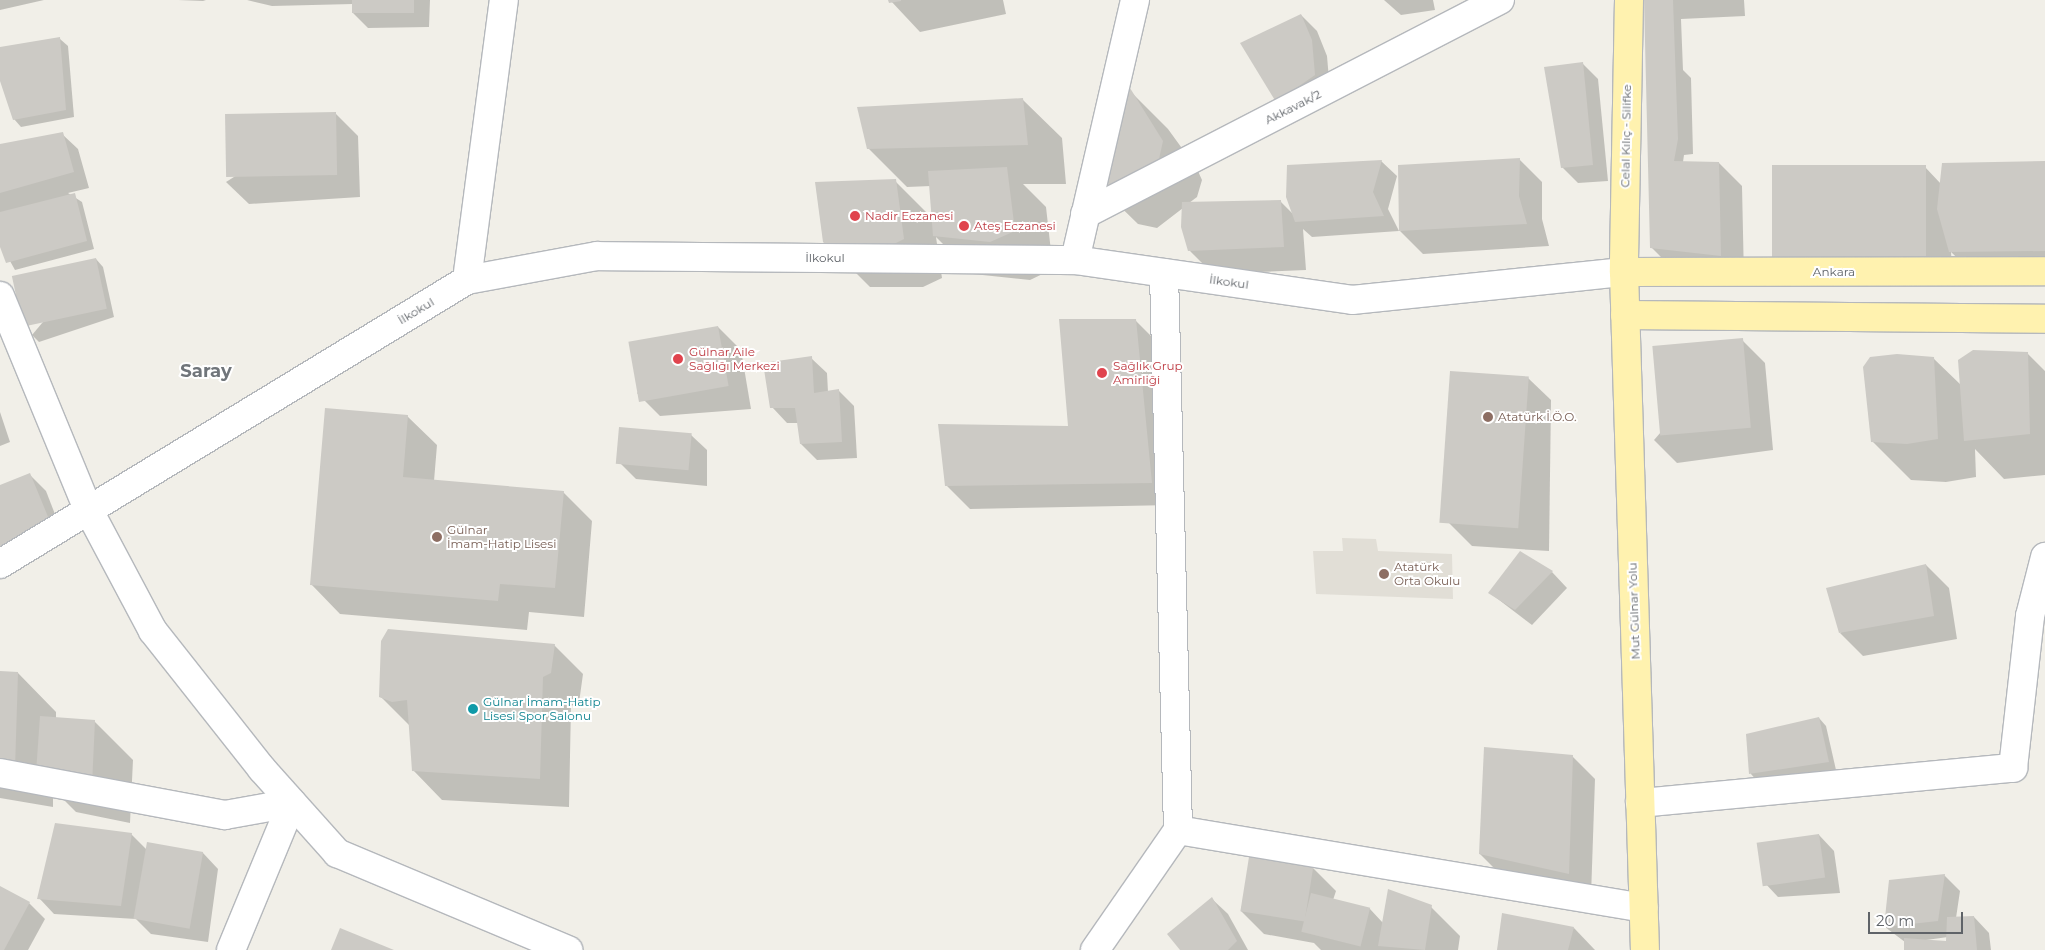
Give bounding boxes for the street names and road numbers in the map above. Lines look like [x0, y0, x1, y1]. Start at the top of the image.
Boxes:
street label: Celal Kılıç - Silifke [1618, 84, 1634, 188]
street label: Akkavak/2 [1262, 87, 1324, 127]
street label: İlkokul [805, 251, 845, 265]
street label: Ankara [1813, 265, 1855, 279]
street label: İlkokul [1208, 272, 1250, 292]
street label: İlkokul [395, 295, 437, 327]
street label: Mut Gülnar Yolu [1625, 562, 1643, 660]

